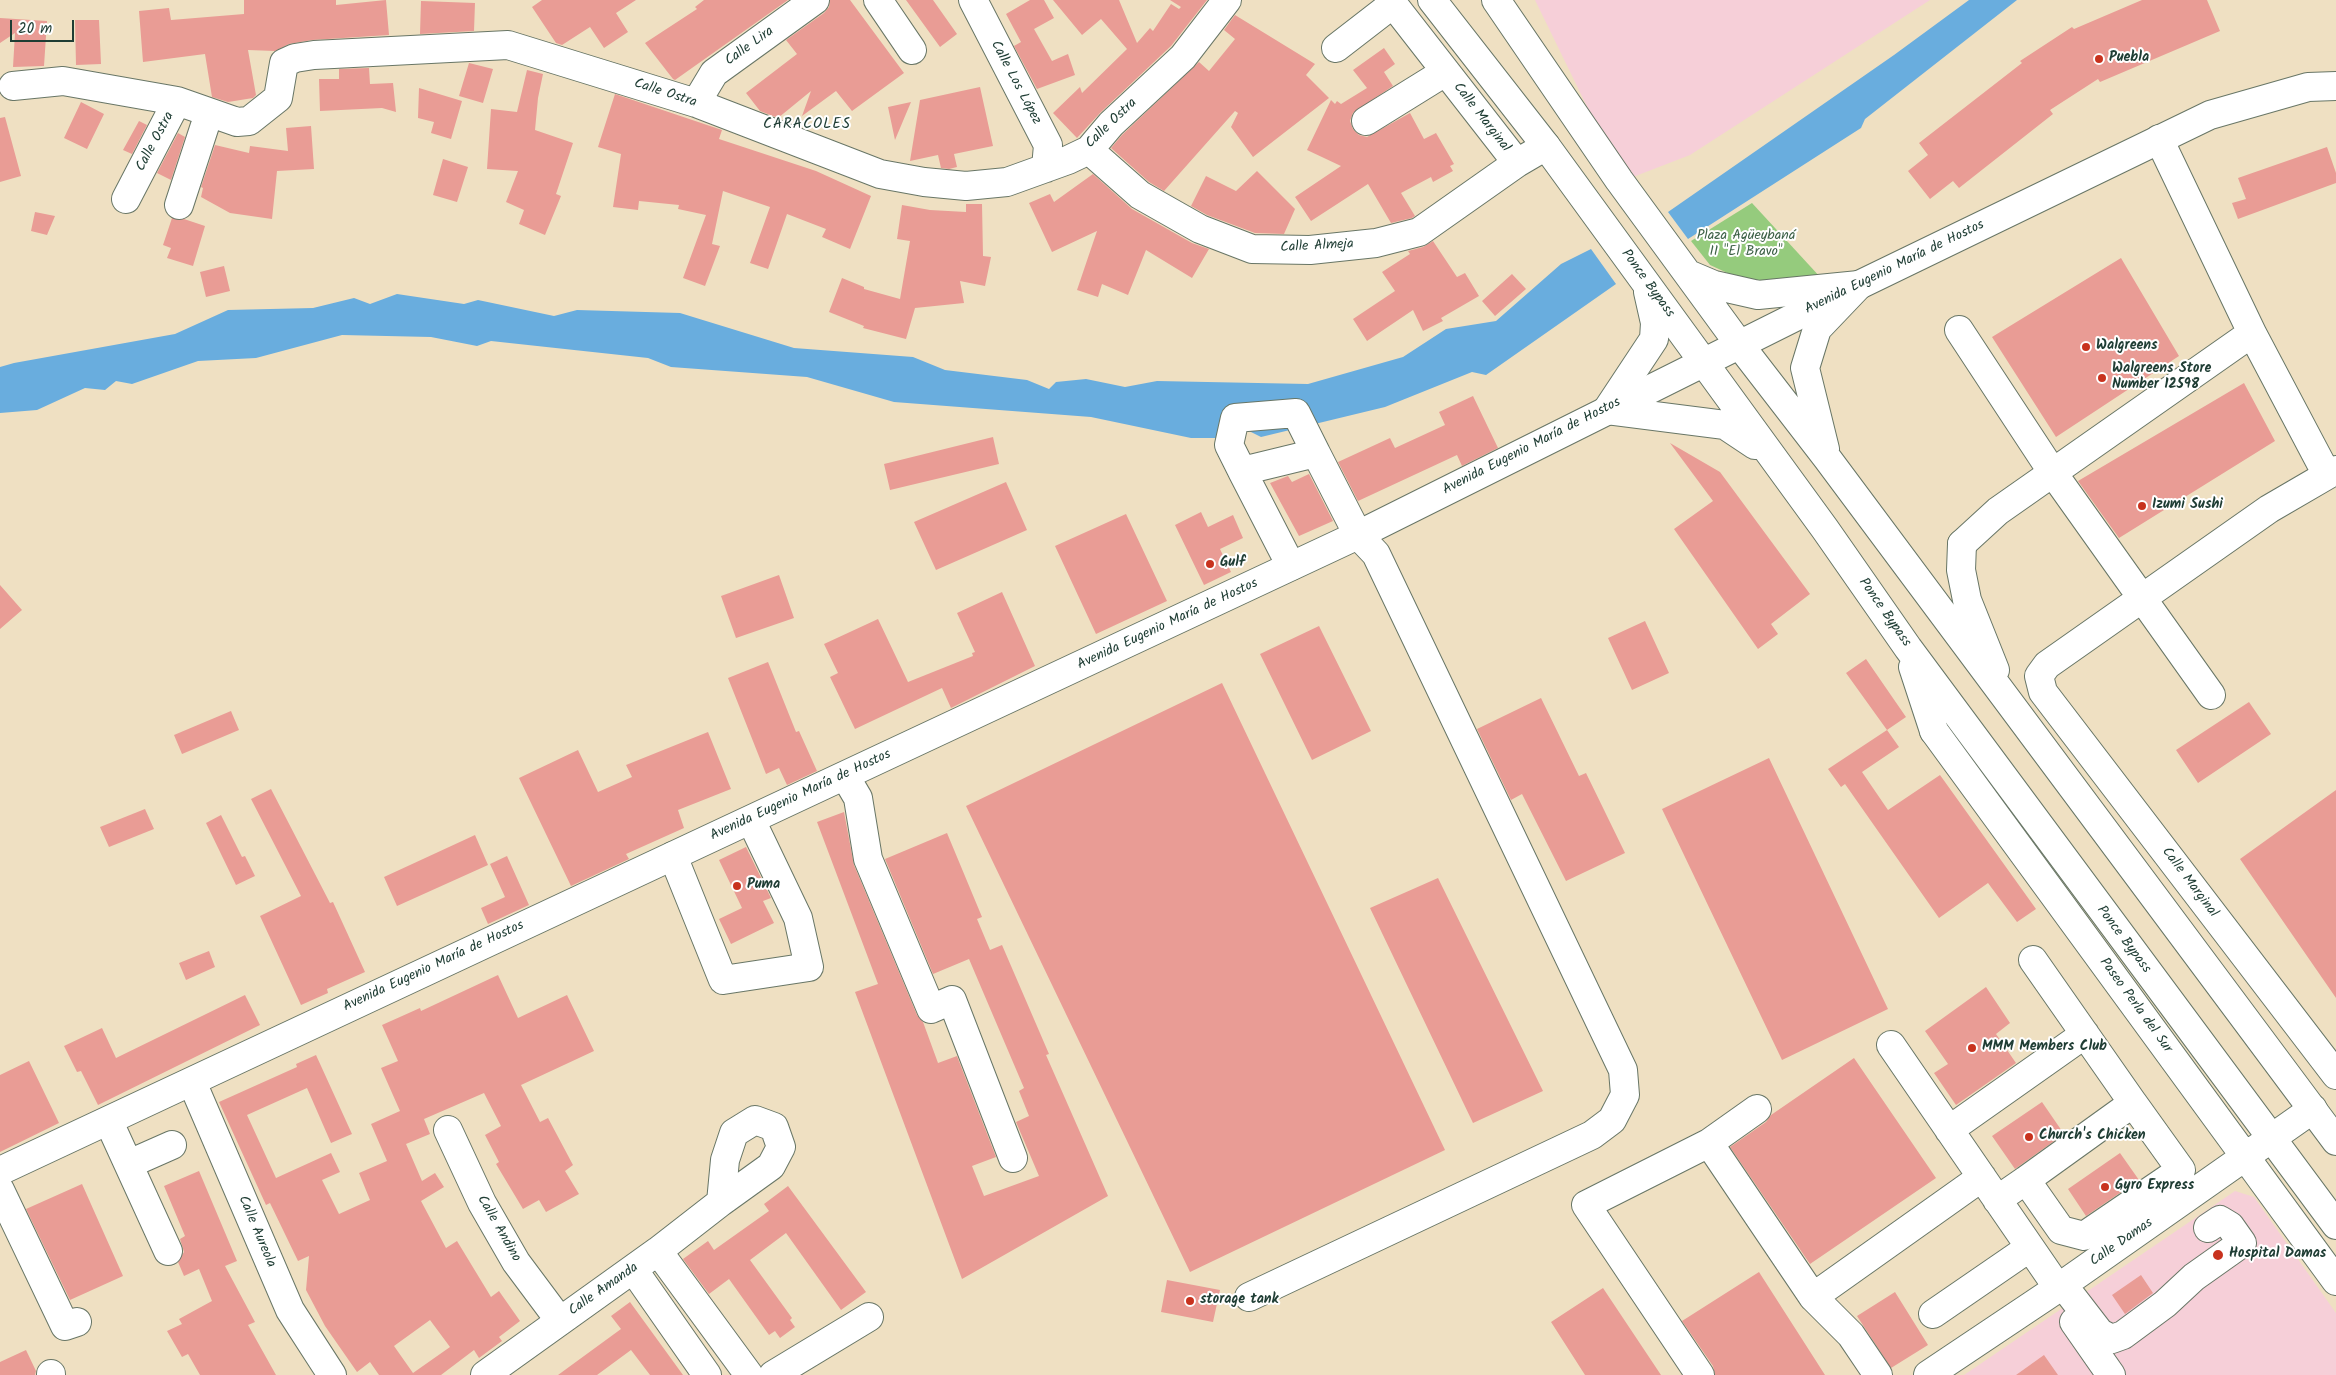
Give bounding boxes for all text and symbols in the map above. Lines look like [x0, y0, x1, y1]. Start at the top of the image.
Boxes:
scale bar [12, 10, 76, 42]
text: 20 m [18, 17, 52, 41]
street label: Calle Lira [722, 24, 778, 70]
street label: Calle Los López [986, 38, 1044, 128]
place label: Puebla [2109, 51, 2149, 67]
marker: Puebla [2093, 53, 2105, 65]
street label: Calle Ostra [632, 76, 698, 112]
street label: Calle Marginal [1449, 80, 1513, 156]
street label: Calle Ostra [1083, 95, 1141, 153]
street label: Calle Ostra [133, 109, 179, 175]
district label: CARACOLES [762, 116, 852, 134]
street label: Avenida Eugenio María de Hostos [1803, 217, 1987, 319]
park label: Plaza Agüeybaná II "El Bravo" [1697, 229, 1795, 262]
street label: Calle Almeja [1280, 237, 1354, 257]
street label: Ponce Bypass [1617, 247, 1677, 321]
place label: Walgreens [2096, 339, 2158, 355]
marker: Walgreens [2080, 341, 2092, 353]
place label: Walgreens Store Number 12598 [2112, 362, 2211, 394]
marker: Walgreens Store Number 12598 [2096, 372, 2108, 384]
street label: Avenida Eugenio María de Hostos [1440, 395, 1624, 499]
place label: Izumi Sushi [2152, 498, 2223, 514]
marker: Izumi Sushi [2136, 500, 2148, 512]
place label: Gulf [1220, 556, 1245, 572]
marker: Gulf [1204, 558, 1216, 570]
street label: Ponce Bypass [1854, 575, 1914, 651]
street label: Avenida Eugenio María de Hostos [1075, 576, 1261, 674]
street label: Avenida Eugenio María de Hostos [708, 747, 894, 845]
street label: Calle Marginal [2157, 845, 2221, 921]
place label: Puma [747, 878, 780, 894]
marker: Puma [731, 880, 743, 892]
street label: Ponce Bypass [2092, 903, 2154, 977]
street label: Avenida Eugenio María de Hostos [341, 918, 527, 1016]
street label: Paseo Perla del Sur [2095, 955, 2175, 1057]
place label: MMM Members Club [1982, 1040, 2107, 1056]
marker: MMM Members Club [1966, 1042, 1978, 1054]
place label: Church's Chicken [2039, 1129, 2146, 1145]
marker: Church's Chicken [2023, 1131, 2035, 1143]
place label: Gyro Express [2115, 1179, 2194, 1195]
marker: Gyro Express [2099, 1181, 2111, 1193]
street label: Calle Andino [472, 1193, 524, 1265]
street label: Calle Aureola [233, 1194, 279, 1270]
street label: Calle Damas [2087, 1215, 2157, 1271]
place label: Hospital Damas [2229, 1247, 2326, 1263]
marker: Hospital Damas [2211, 1248, 2225, 1262]
street label: Calle Amanda [566, 1260, 642, 1320]
place label: storage tank [1200, 1293, 1279, 1309]
marker: storage tank [1184, 1295, 1196, 1307]

